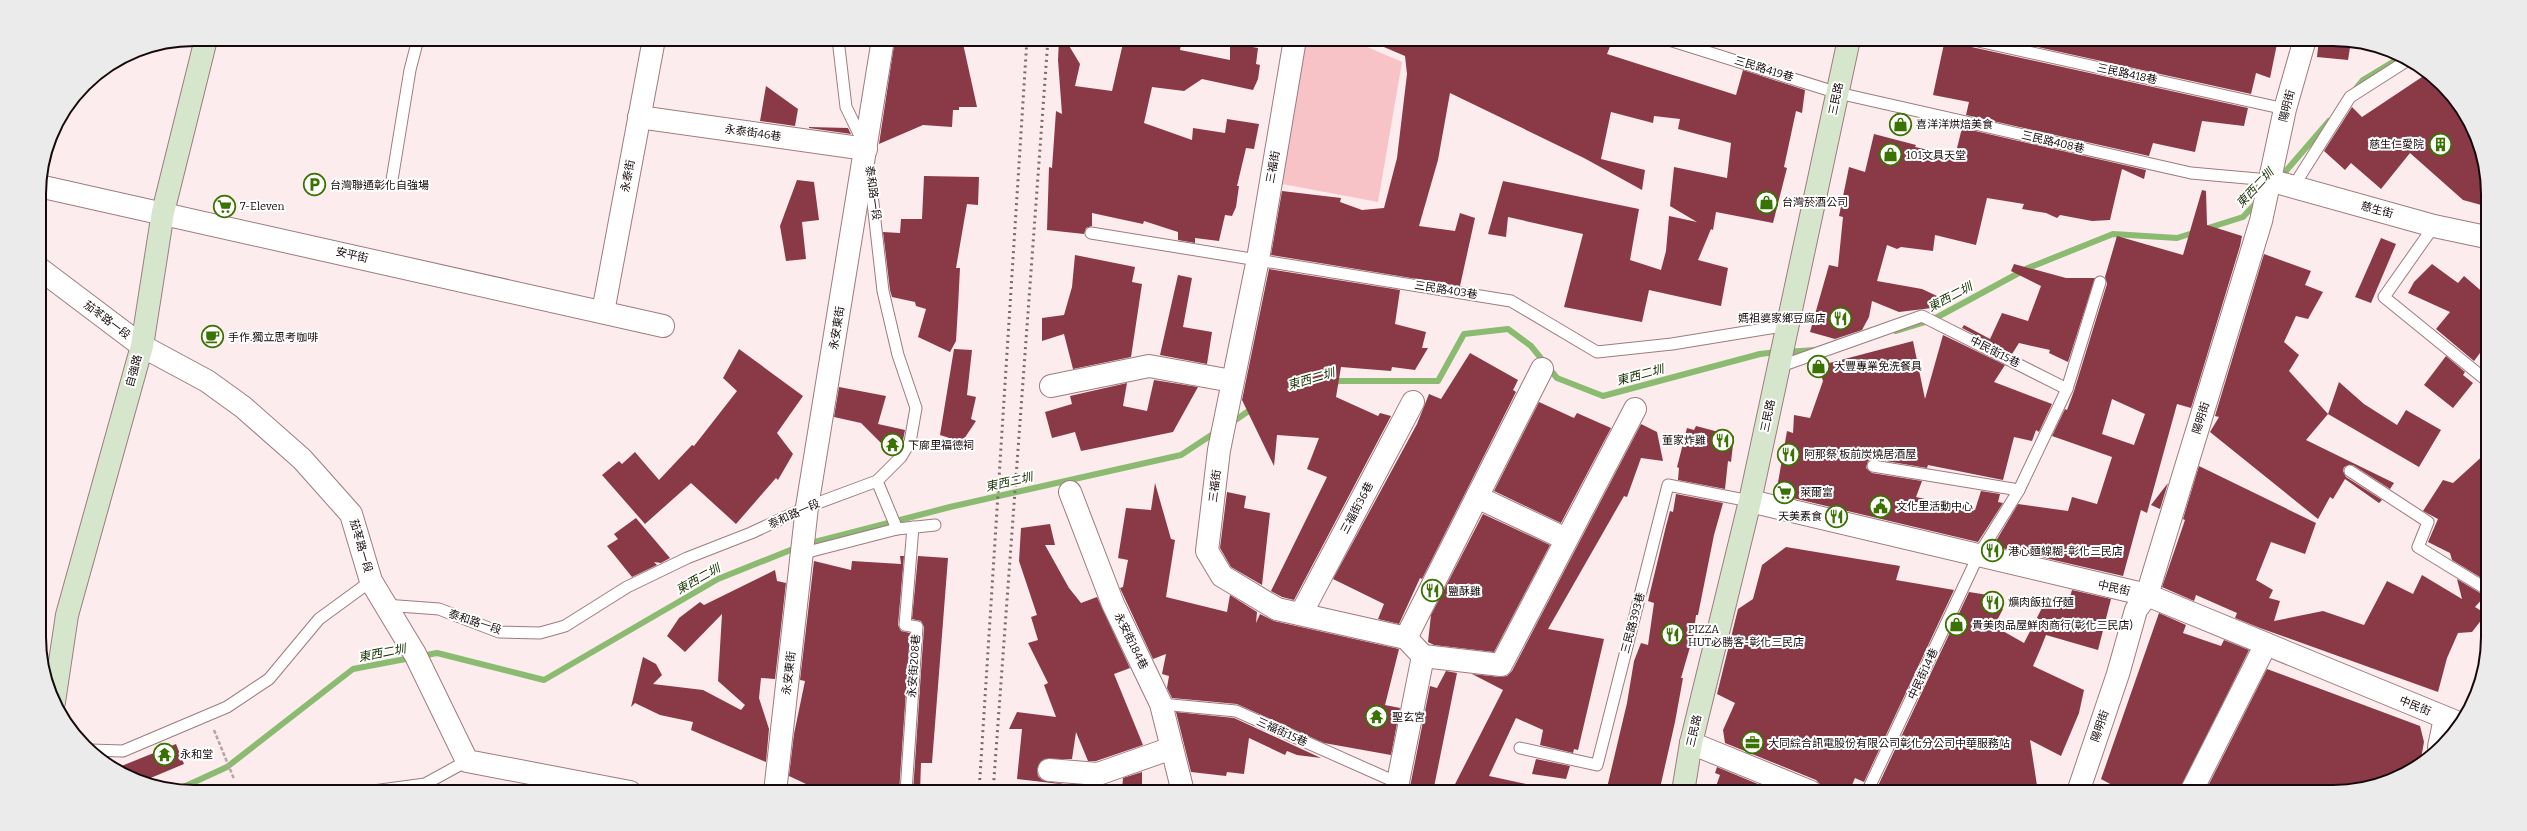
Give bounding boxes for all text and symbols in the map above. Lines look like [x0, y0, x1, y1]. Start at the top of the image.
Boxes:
street label: 三民路419巷 [1733, 54, 1795, 84]
street label: 三民路418巷 [2096, 61, 2158, 87]
street label: 三民路 [1826, 82, 1846, 116]
street label: 陽明街 [2277, 88, 2297, 124]
shop icon: 喜洋洋烘焙美食 [1887, 111, 1913, 137]
place label: 喜洋洋烘焙美食 [1916, 118, 1993, 131]
street label: 永泰街46巷 [724, 123, 782, 143]
street label: 三民路408巷 [2020, 128, 2086, 156]
building icon: 慈生仁愛院 [2427, 131, 2453, 157]
place label: 慈生仁愛院 [2369, 138, 2424, 151]
shop icon: 101文具天堂 [1878, 142, 1904, 168]
place label: 101文具天堂 [1906, 149, 1966, 162]
street label: 三福街 [1264, 150, 1282, 184]
street label: 永泰街 [619, 159, 637, 193]
water label: 東西二圳 [2234, 164, 2278, 210]
street label: 泰和路一段 [863, 165, 883, 221]
parking icon: 台灣聯通彰化自強場 [302, 172, 328, 198]
place label: 台灣聯通彰化自強場 [330, 179, 429, 192]
shop icon: 台灣菸酒公司 [1753, 189, 1779, 215]
supermarket icon: 7-Eleven [212, 193, 238, 219]
place label: 台灣菸酒公司 [1782, 196, 1848, 209]
street label: 慈生街 [2359, 199, 2395, 221]
place label: 7-Eleven [240, 200, 285, 213]
street label: 安平街 [334, 245, 370, 265]
street label: 三民路403巷 [1414, 279, 1478, 301]
water label: 東西二圳 [1926, 279, 1976, 314]
street label: 茄苳路一段 [81, 298, 133, 342]
street label: 永安東街 [827, 305, 847, 351]
restaurant icon: 媽祖婆家鄉豆腐店 [1828, 305, 1854, 331]
place label: 媽祖婆家鄉豆腐店 [1738, 312, 1826, 325]
cafe icon: 手作.獨立思考咖啡 [199, 324, 225, 350]
place label: 手作.獨立思考咖啡 [228, 331, 318, 344]
street label: 中民街15巷 [1968, 334, 2022, 370]
street label: 自強路 [123, 353, 145, 389]
shop icon: 大豐專業免洗餐具 [1805, 353, 1831, 379]
place label: 大豐專業免洗餐具 [1834, 360, 1922, 373]
water label: 東西二圳 [1615, 362, 1667, 388]
water label: 東西二圳 [1286, 365, 1338, 392]
street label: 三民路 [1758, 399, 1778, 433]
street label: 陽明街 [2190, 400, 2212, 436]
restaurant icon: 董家炸雞 [1709, 427, 1735, 453]
temple icon: 下廍里福德祠 [879, 432, 905, 458]
place label: 董家炸雞 [1662, 434, 1706, 447]
place label: 下廍里福德祠 [908, 439, 974, 452]
restaurant icon: 阿那祭 板前炭燒居酒屋 [1775, 441, 1801, 467]
place label: 阿那祭 板前炭燒居酒屋 [1804, 448, 1916, 461]
water label: 東西二圳 [984, 469, 1036, 494]
street label: 三福街 [1207, 469, 1223, 503]
supermarket icon: 萊爾富 [1771, 479, 1797, 505]
street label: 三福街36巷 [1338, 480, 1376, 536]
place label: 萊爾富 [1800, 486, 1833, 499]
public building icon: 文化里活動中心 [1867, 493, 1893, 519]
street label: 泰和路一段 [766, 497, 822, 531]
place label: 文化里活動中心 [1896, 500, 1973, 513]
restaurant icon: 天美素食 [1824, 503, 1850, 529]
place label: 天美素食 [1778, 510, 1822, 523]
street label: 茄苳路一段 [347, 518, 375, 574]
restaurant icon: 港心麵線糊-彰化三民店 [1980, 538, 2006, 564]
place label: 港心麵線糊-彰化三民店 [2008, 545, 2123, 558]
water label: 東西二圳 [674, 560, 724, 597]
restaurant icon: 鹽酥雞 [1420, 578, 1446, 604]
street label: 中民街 [2096, 578, 2132, 598]
place label: 鹽酥雞 [1448, 585, 1481, 598]
restaurant icon: 爌肉飯拉仔麵 [1980, 589, 2006, 615]
street label: 三民路393巷 [1619, 591, 1647, 655]
place label: 爌肉飯拉仔麵 [2008, 596, 2074, 609]
street label: 泰和路一段 [447, 607, 503, 637]
street label: 永安街184巷 [1112, 611, 1150, 671]
shop icon: 貴美肉品屋鮮肉商行(彰化三民店) [1944, 612, 1970, 638]
place label: 貴美肉品屋鮮肉商行(彰化三民店) [1972, 619, 2133, 632]
restaurant icon: PIZZA HUT必勝客-彰化三民店 [1660, 622, 1686, 648]
place label: PIZZA HUT必勝客-彰化三民店 [1688, 623, 1804, 649]
street label: 永安街208巷 [905, 634, 923, 698]
water label: 東西二圳 [357, 641, 409, 664]
street label: 中民街14巷 [1906, 646, 1940, 702]
street label: 永安東街 [780, 650, 798, 696]
street label: 中民街 [2397, 694, 2433, 718]
temple icon: 聖玄宮 [1363, 704, 1389, 730]
street label: 陽明街 [2088, 708, 2112, 744]
place label: 聖玄宮 [1392, 711, 1425, 724]
street label: 三民路 [1684, 713, 1704, 749]
street label: 三福街15巷 [1255, 715, 1309, 749]
office icon: 大同綜合訊電股份有限公司彰化分公司中華服務站 [1740, 730, 1766, 756]
place label: 大同綜合訊電股份有限公司彰化分公司中華服務站 [1768, 737, 2010, 750]
temple icon: 永和堂 [152, 741, 178, 767]
place label: 永和堂 [180, 748, 213, 761]

